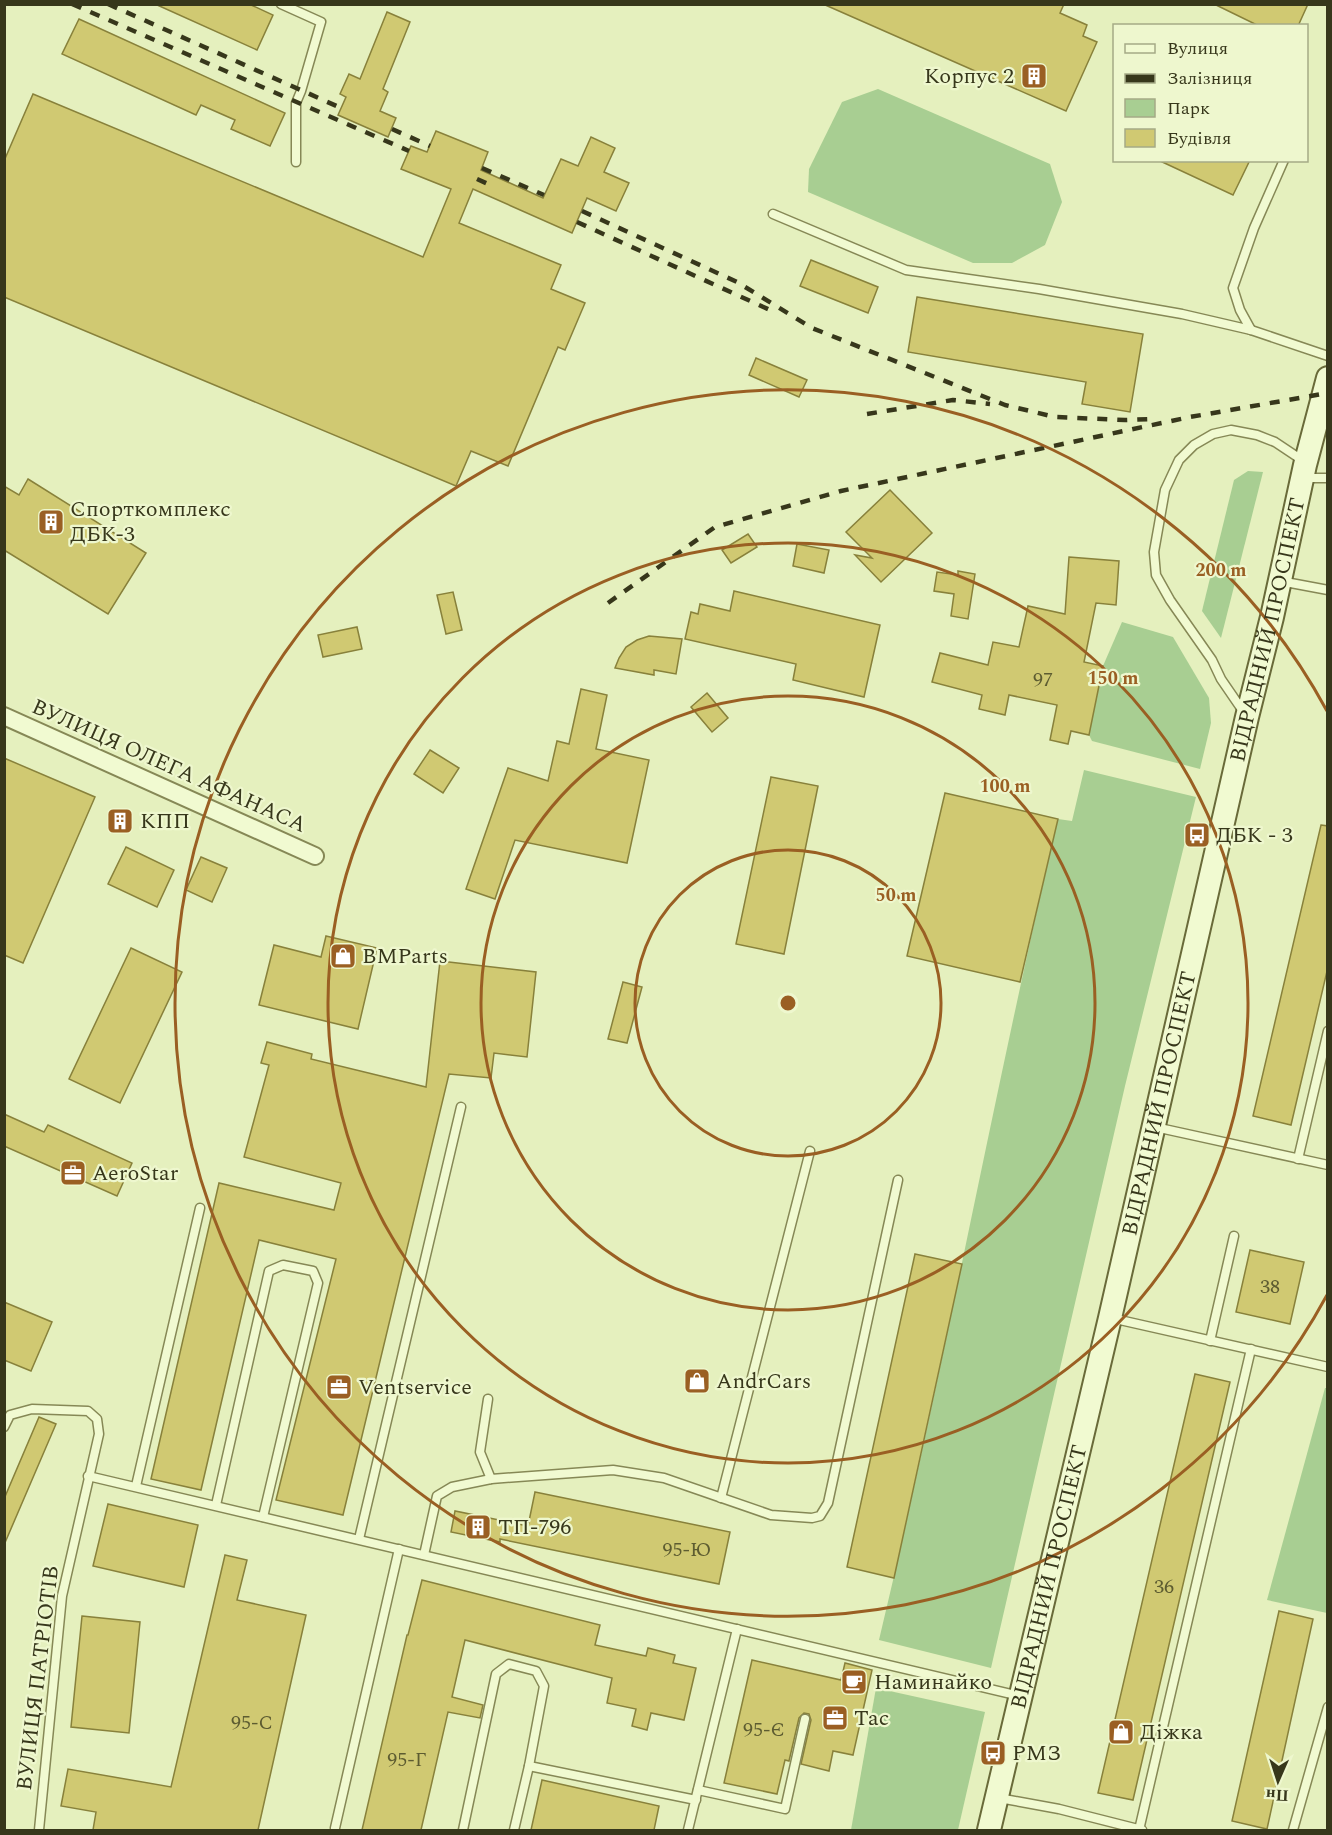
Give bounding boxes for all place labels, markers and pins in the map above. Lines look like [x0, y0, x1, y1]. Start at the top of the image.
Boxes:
place label: Корпус 2 [924, 60, 1014, 93]
building icon: Корпус 2 [1019, 61, 1049, 91]
place label: Спорткомплекс ДБК-3 [70, 493, 231, 551]
building icon: Спорткомплекс ДБК-3 [36, 507, 66, 537]
place label: КПП [140, 805, 190, 838]
building icon: КПП [105, 806, 135, 836]
place label: ДБК - 3 [1216, 819, 1293, 852]
bus stop icon: ДБК - 3 [1182, 820, 1212, 850]
place label: BMParts [362, 940, 448, 973]
shop icon: BMParts [328, 941, 358, 971]
centre of rings [778, 993, 798, 1013]
place label: AeroStar [92, 1157, 179, 1190]
office icon: AeroStar [58, 1158, 88, 1188]
place label: AndrCars [716, 1365, 811, 1398]
shop icon: AndrCars [682, 1366, 712, 1396]
place label: Ventservice [358, 1371, 472, 1404]
office icon: Ventservice [324, 1372, 354, 1402]
place label: ТП-796 [498, 1511, 571, 1544]
building icon: ТП-796 [463, 1512, 493, 1542]
place label: Наминайко [874, 1666, 992, 1699]
cafe icon: Наминайко [839, 1667, 869, 1697]
place label: Тас [854, 1702, 889, 1735]
office icon: Тас [820, 1703, 850, 1733]
place label: Діжка [1140, 1716, 1203, 1749]
shop icon: Діжка [1106, 1717, 1136, 1747]
place label: РМЗ [1012, 1737, 1061, 1770]
bus stop icon: РМЗ [978, 1738, 1008, 1768]

